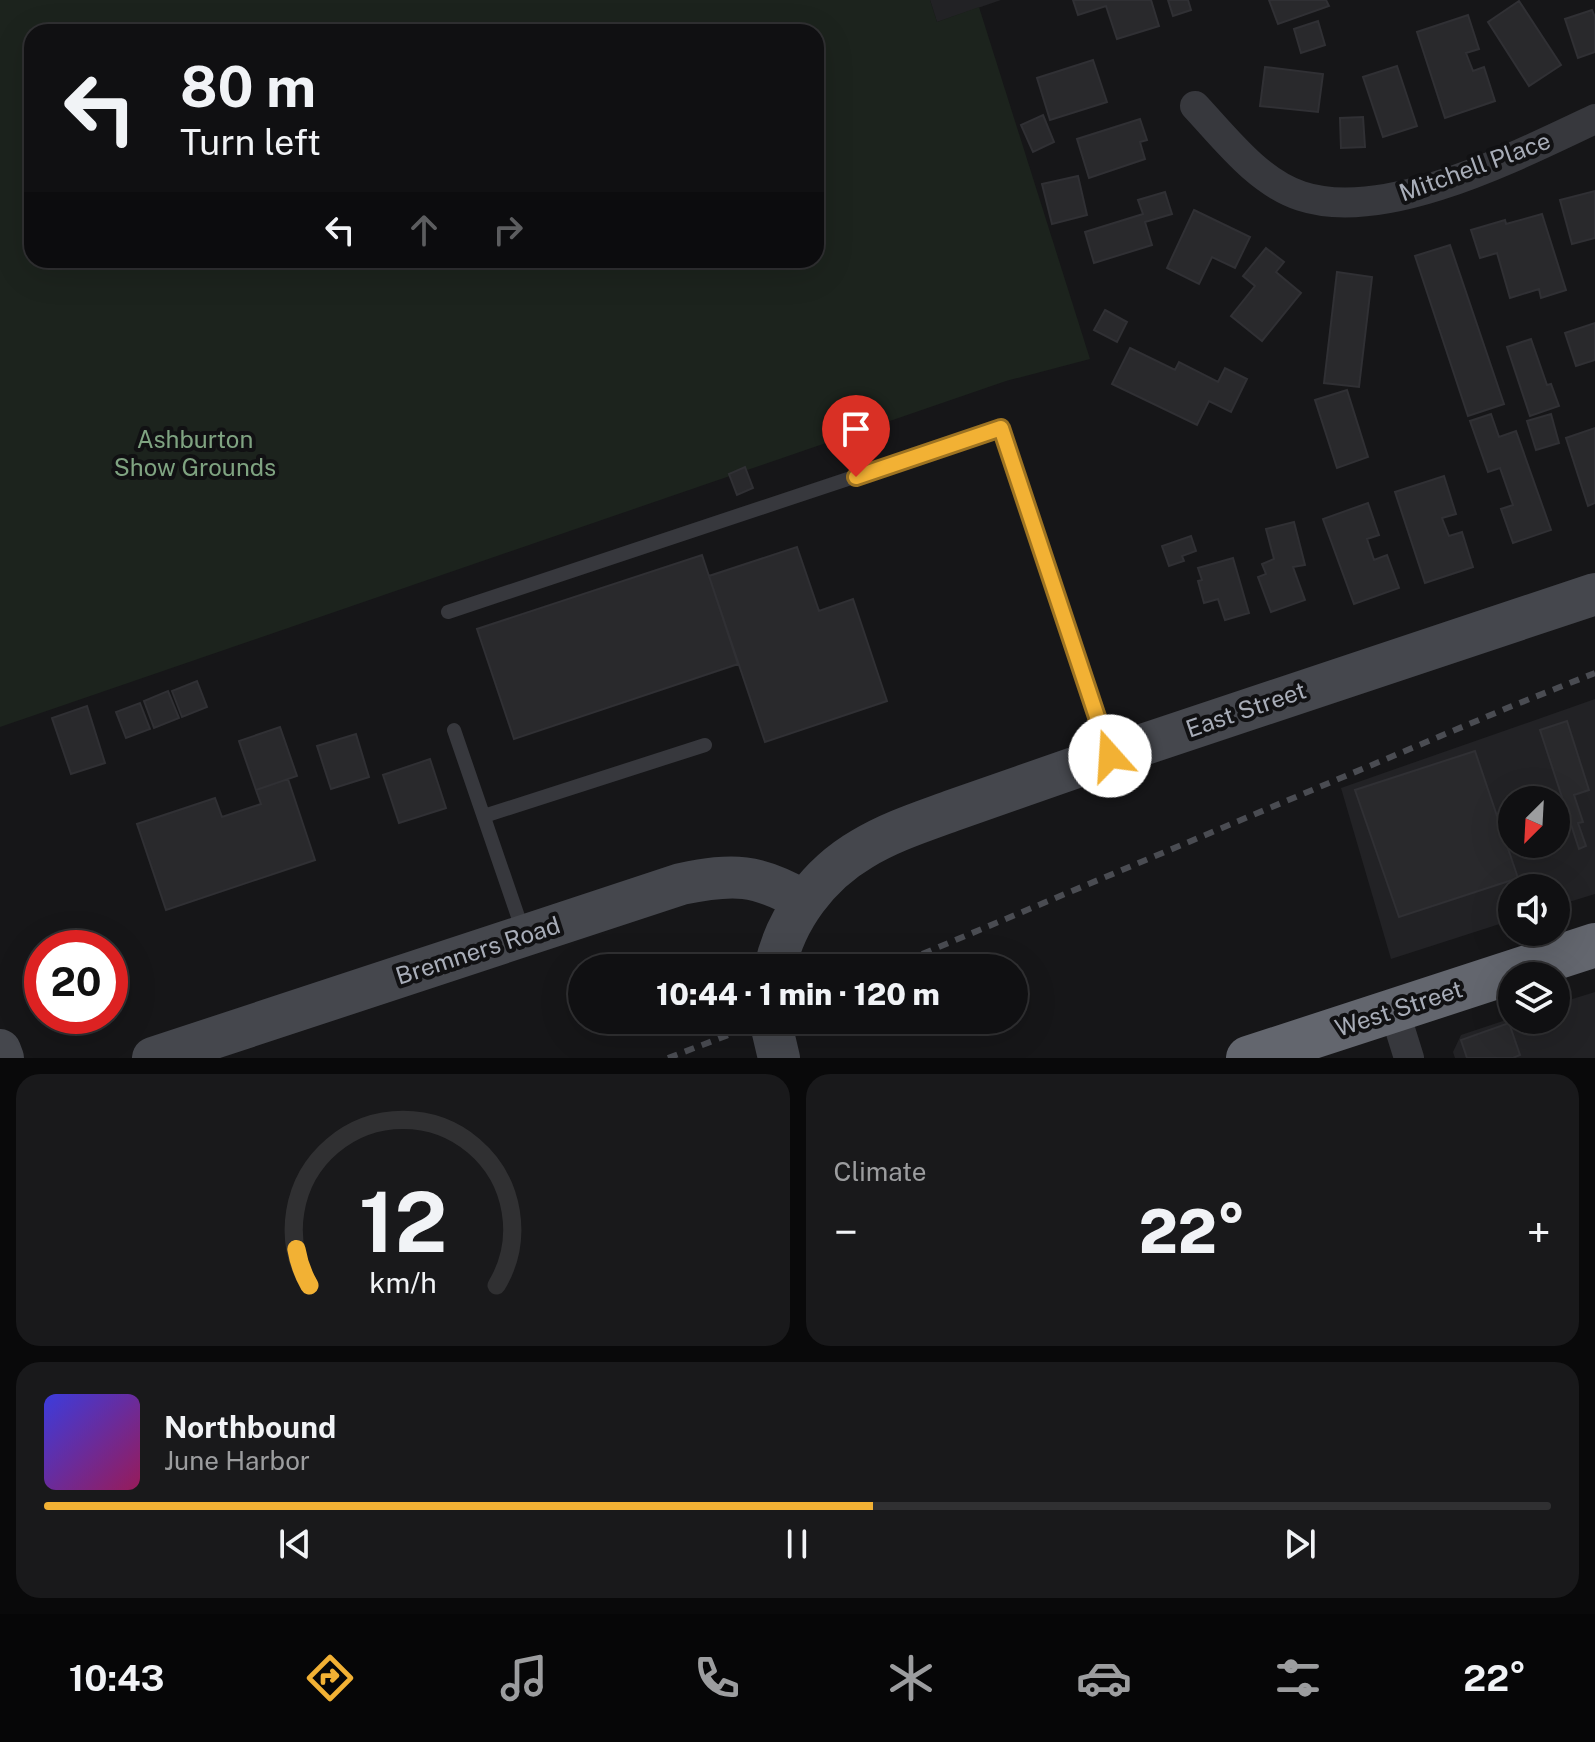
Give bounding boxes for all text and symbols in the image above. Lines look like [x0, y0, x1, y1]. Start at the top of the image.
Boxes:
text: 80 m [180, 54, 316, 120]
icon: left [48, 56, 152, 160]
text: Turn left [180, 121, 321, 163]
street label: Mitchell Place [1395, 126, 1554, 206]
icon: left [318, 208, 362, 252]
icon: ahead [402, 208, 446, 252]
icon: right [486, 208, 530, 252]
pin [822, 395, 890, 477]
icon: arrive [834, 407, 878, 451]
park label: Ashburton Show Grounds [114, 425, 276, 481]
street label: East Street [1182, 675, 1309, 743]
position arrow [1068, 714, 1152, 798]
north arrow [1498, 786, 1570, 858]
map controls [1498, 786, 1570, 1034]
button: sound [1498, 874, 1570, 946]
street label: Bremners Road [392, 910, 563, 990]
speed limit sign: 20 [24, 930, 128, 1034]
button: layers [1498, 962, 1570, 1034]
street label: West Street [1331, 974, 1466, 1042]
text: 10:44 · 1 min · 120 m [656, 976, 940, 1012]
text: Climate [834, 1156, 927, 1187]
text: 12 [359, 1173, 447, 1271]
text: 22° [1139, 1196, 1246, 1267]
text: − [834, 1206, 858, 1258]
text: + [1527, 1206, 1551, 1258]
text: km/h [369, 1266, 436, 1299]
text: Northbound [164, 1409, 336, 1445]
text: June Harbor [164, 1445, 310, 1476]
icon: previous [273, 1522, 317, 1566]
icon: pause [775, 1522, 819, 1566]
icon: next [1278, 1522, 1322, 1566]
icon: directions [302, 1650, 358, 1706]
icon: music [496, 1650, 552, 1706]
icon: phone [689, 1650, 745, 1706]
icon: climate [883, 1650, 939, 1706]
icon: car [1076, 1650, 1132, 1706]
icon: filters [1270, 1650, 1326, 1706]
text: 10:43 [69, 1657, 165, 1699]
text: 22° [1463, 1657, 1526, 1699]

